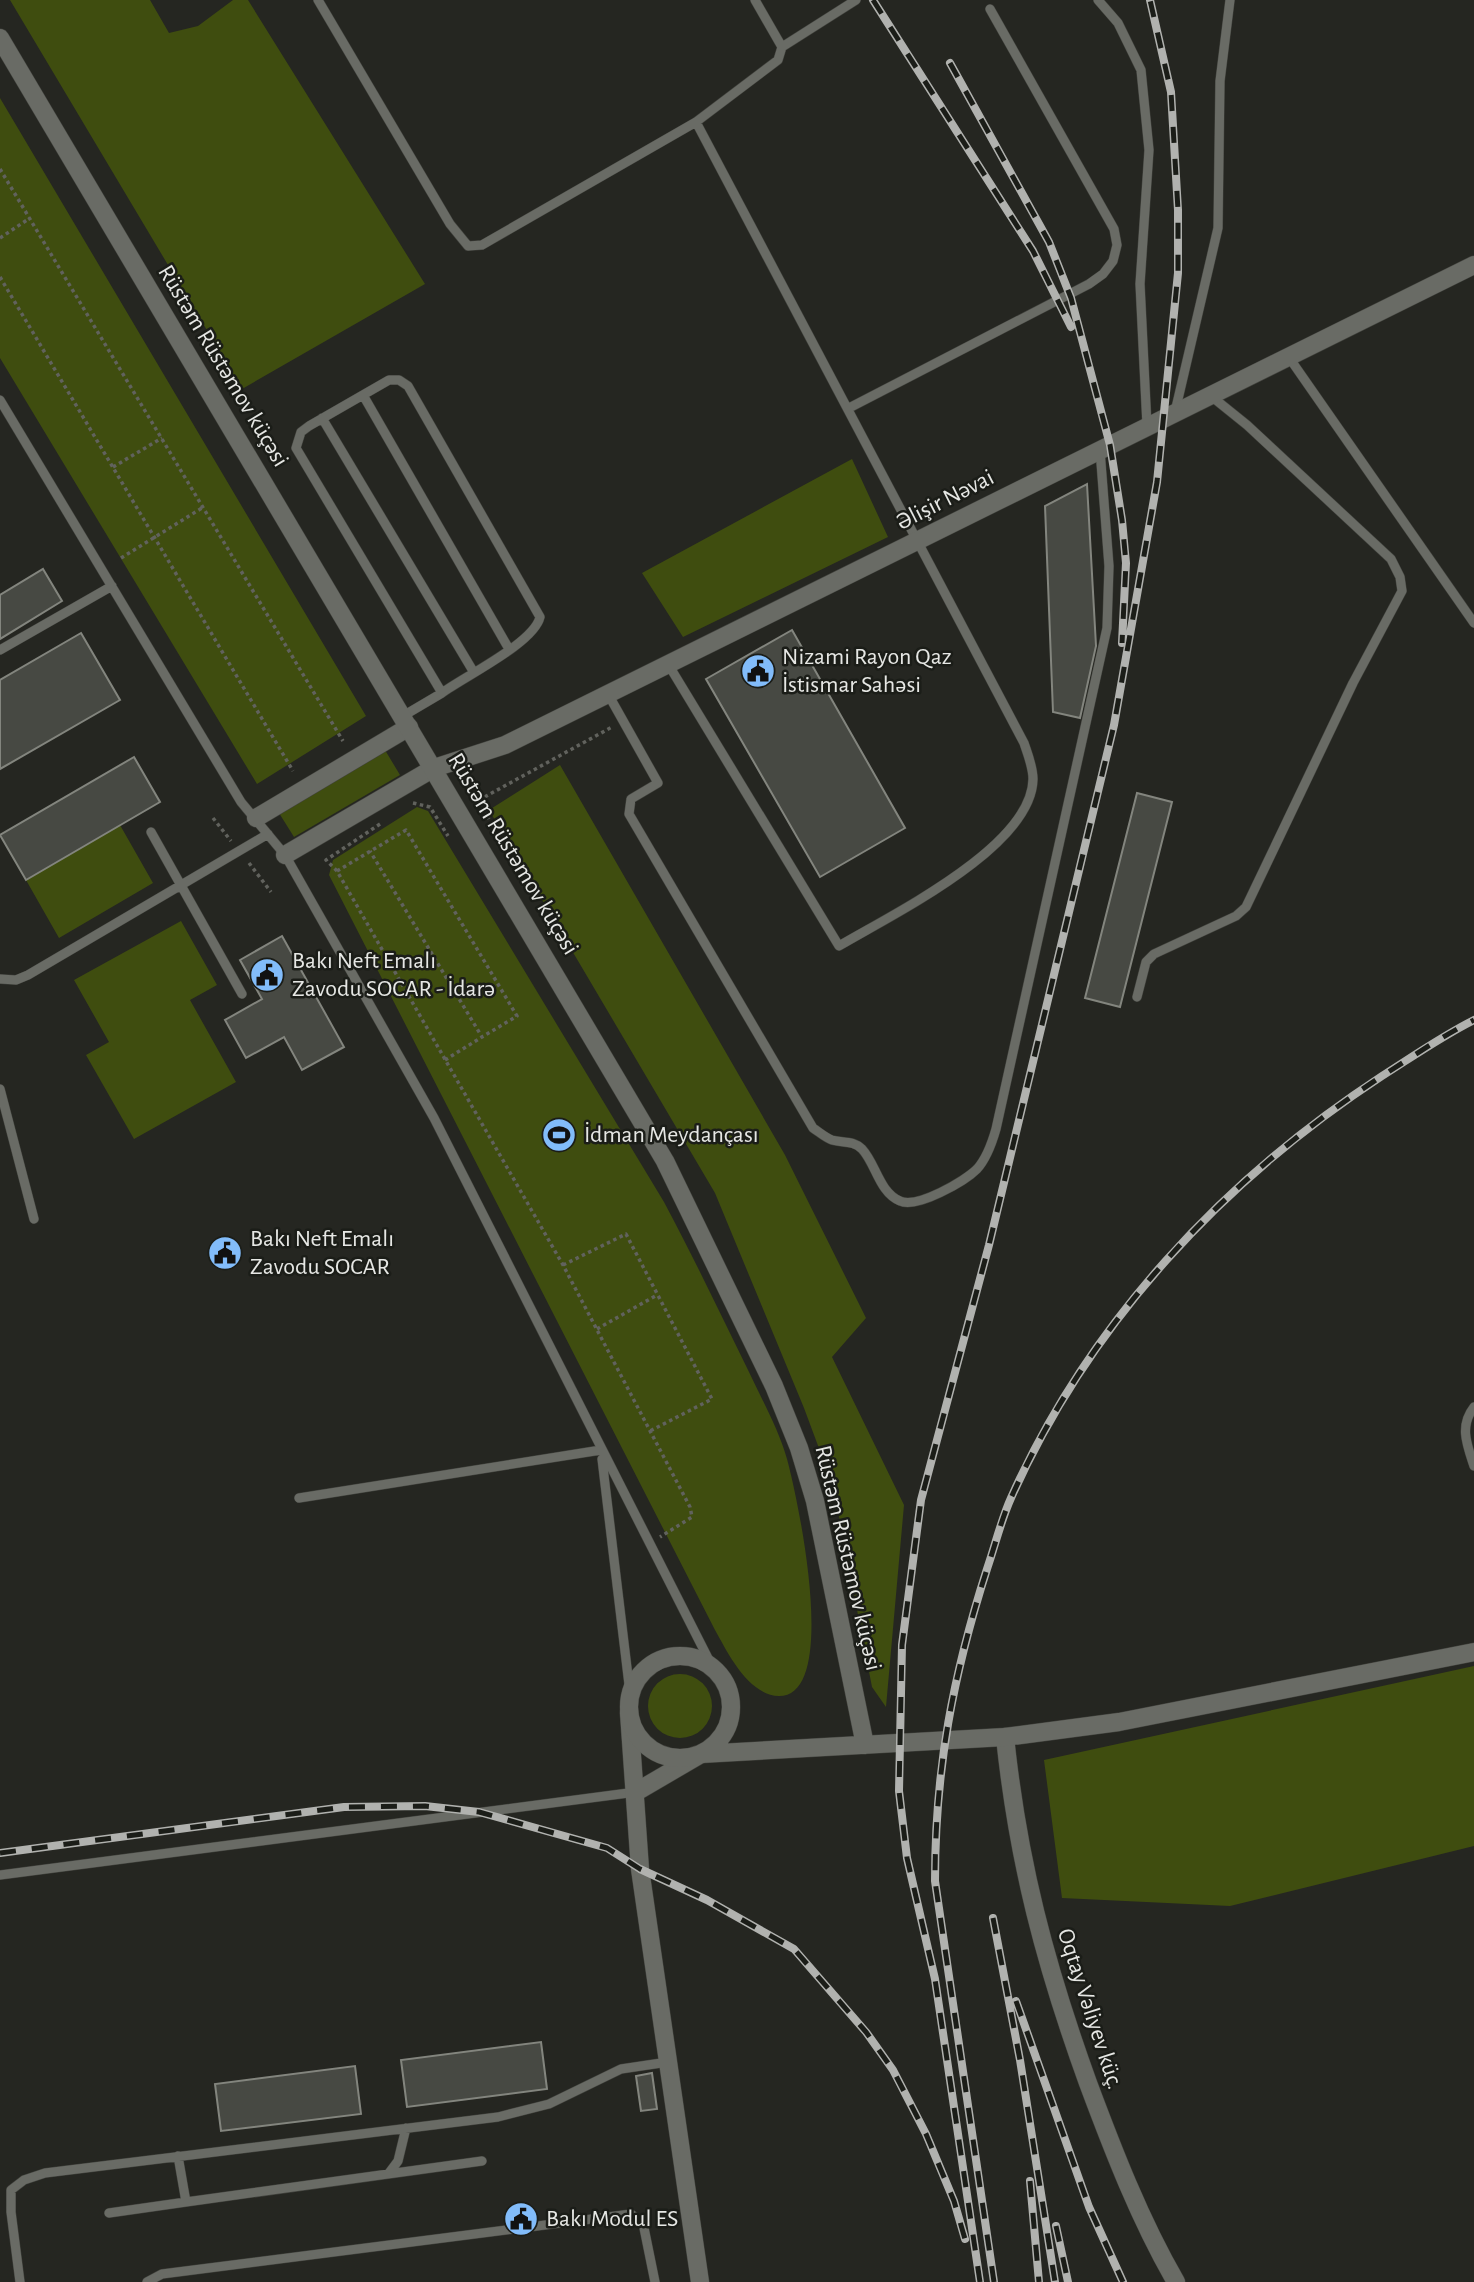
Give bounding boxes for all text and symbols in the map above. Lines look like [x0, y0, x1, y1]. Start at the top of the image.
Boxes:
street label: Rüstəm Rüstəmov küçəsi [153, 261, 293, 471]
street label: Əlişir Nəvai [892, 465, 998, 535]
place label: Nizami Rayon Qaz İstismar Sahəsi [782, 645, 952, 697]
public building icon: Nizami Rayon Qaz İstismar Sahəsi [739, 652, 777, 690]
street label: Rüstəm Rüstəmov küçəsi [443, 749, 583, 959]
place label: Bakı Neft Emalı Zavodu SOCAR - İdarə [292, 949, 495, 1001]
public building icon: Bakı Neft Emalı Zavodu SOCAR - İdarə [248, 956, 286, 994]
sports icon: İdman Meydançası [540, 1116, 578, 1154]
place label: İdman Meydançası [584, 1122, 759, 1147]
place label: Bakı Neft Emalı Zavodu SOCAR [250, 1227, 394, 1279]
public building icon: Bakı Neft Emalı Zavodu SOCAR [206, 1234, 244, 1272]
street label: Rüstəm Rüstəmov küçəsi [810, 1443, 886, 1673]
street label: Oqtay Vəliyev küç. [1053, 1926, 1127, 2092]
public building icon: Bakı Modul ES [502, 2200, 540, 2238]
place label: Bakı Modul ES [546, 2207, 678, 2231]

